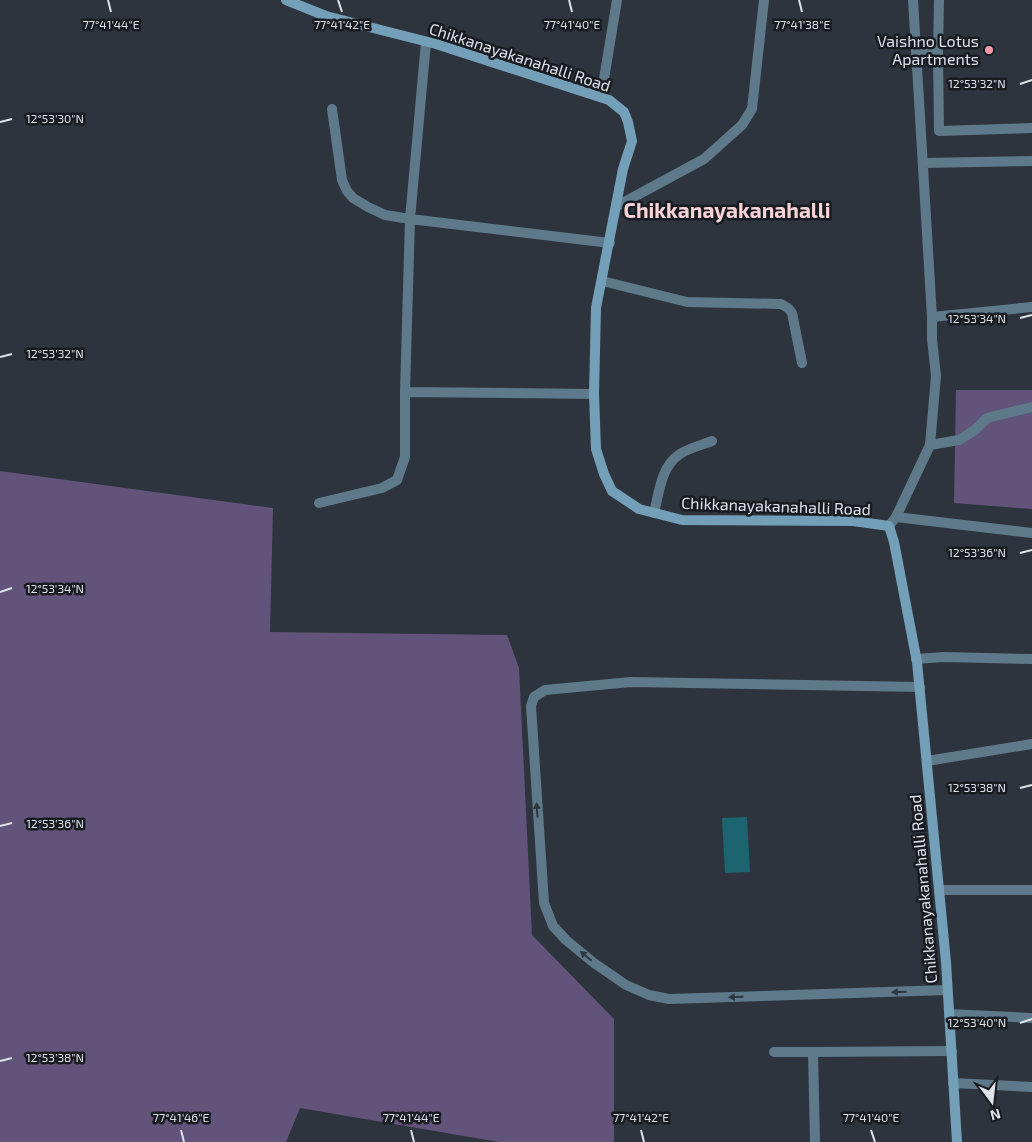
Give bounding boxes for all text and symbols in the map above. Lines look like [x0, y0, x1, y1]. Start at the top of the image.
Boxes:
text: 77°41'44"E [83, 17, 140, 31]
text: 77°41'42"E [314, 17, 370, 31]
text: 77°41'40"E [544, 17, 601, 31]
text: 77°41'38"E [774, 17, 830, 31]
street label: Chikkanayakanahalli Road [427, 18, 613, 95]
place label: Vaishno Lotus Apartments [877, 31, 979, 68]
marker: Vaishno Lotus Apartments [983, 44, 995, 56]
text: 12°53'32"N [948, 76, 1006, 90]
text: 12°53'30"N [26, 111, 84, 125]
district label: Chikkanayakanahalli [624, 197, 830, 223]
text: 12°53'34"N [948, 311, 1006, 325]
text: 12°53'32"N [26, 346, 84, 360]
street label: Chikkanayakanahalli Road [681, 493, 871, 518]
text: 12°53'36"N [948, 545, 1006, 559]
text: 12°53'34"N [26, 581, 84, 595]
text: 12°53'38"N [948, 780, 1006, 794]
street label: Chikkanayakanahalli Road [905, 794, 940, 984]
one-way arrow [533, 802, 541, 818]
text: 12°53'36"N [26, 816, 84, 830]
one-way arrow [580, 951, 592, 962]
one-way arrow [890, 988, 906, 996]
one-way arrow [728, 994, 744, 1002]
text: 12°53'40"N [948, 1015, 1006, 1029]
text: 12°53'38"N [26, 1050, 84, 1064]
north arrow [967, 1077, 1017, 1127]
text: N [988, 1106, 1003, 1125]
text: 77°41'46"E [153, 1110, 209, 1124]
text: 77°41'44"E [383, 1110, 440, 1124]
text: 77°41'42"E [613, 1110, 669, 1124]
text: 77°41'40"E [843, 1110, 900, 1124]

